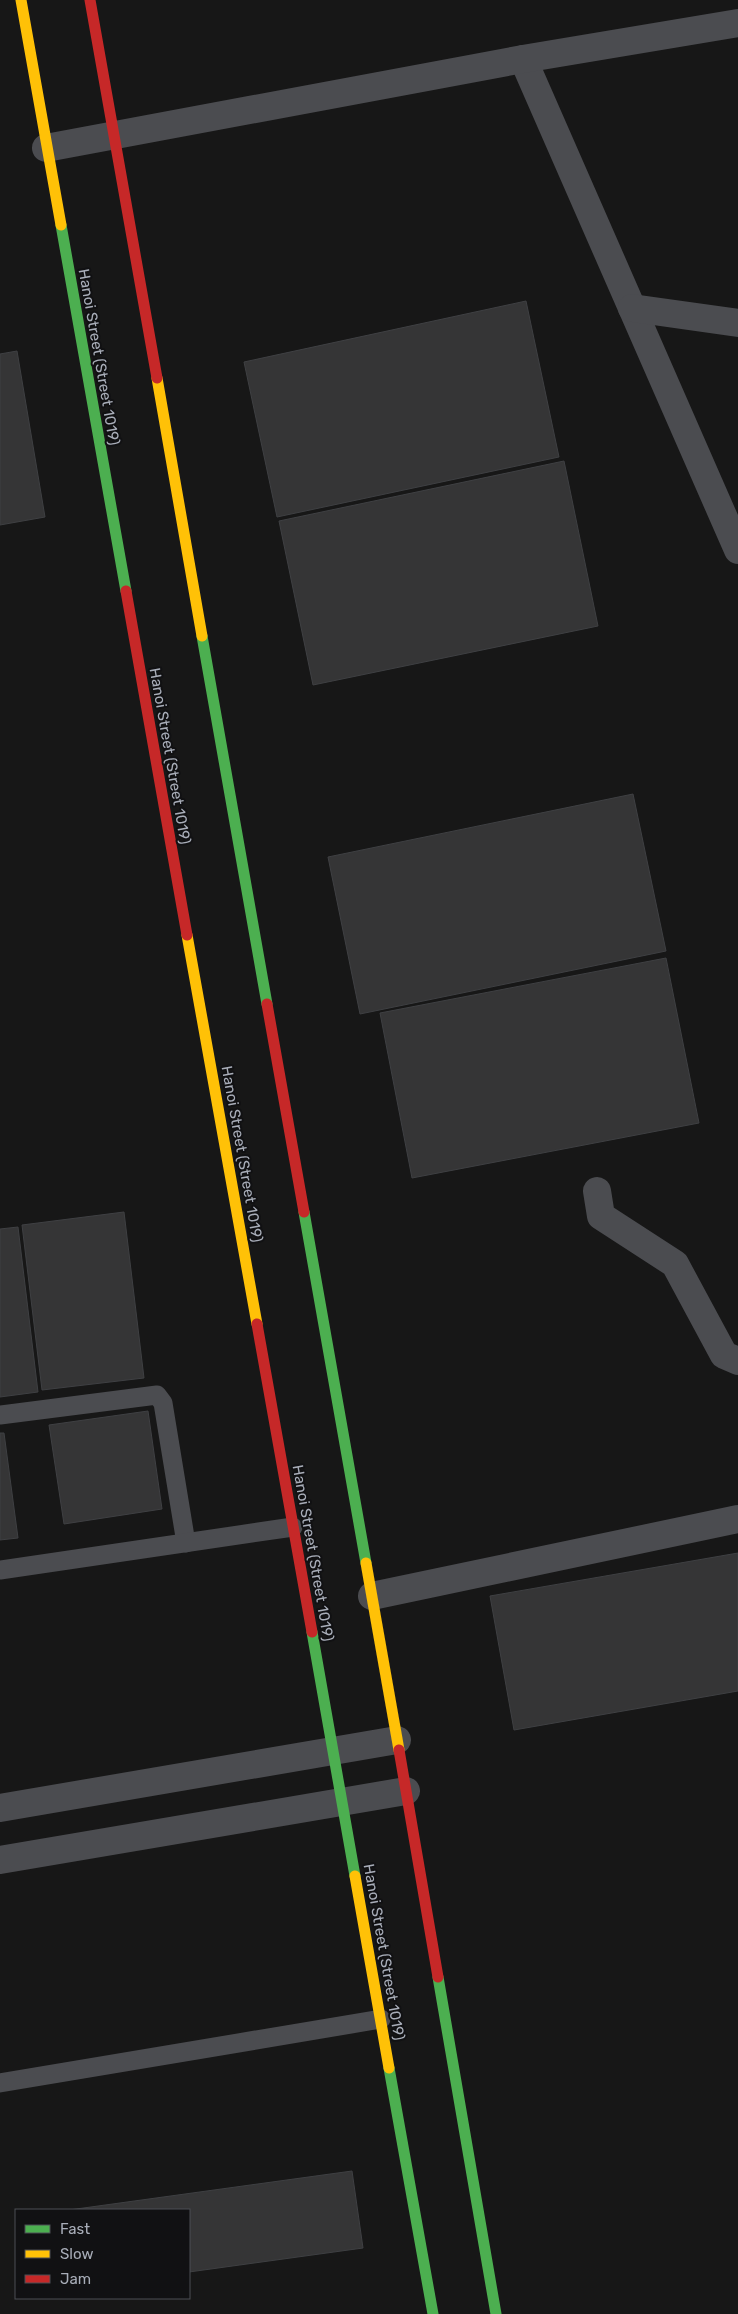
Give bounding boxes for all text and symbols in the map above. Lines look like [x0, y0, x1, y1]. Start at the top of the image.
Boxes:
street label: Hanoi Street (Street 1019) [75, 267, 123, 447]
street label: Hanoi Street (Street 1019) [146, 666, 194, 846]
street label: Hanoi Street (Street 1019) [218, 1064, 266, 1244]
street label: Hanoi Street (Street 1019) [289, 1463, 337, 1643]
street label: Hanoi Street (Street 1019) [360, 1862, 408, 2042]
legend [15, 2209, 190, 2299]
text: Fast [60, 2220, 90, 2238]
text: Slow [60, 2245, 93, 2263]
text: Jam [60, 2270, 91, 2288]

